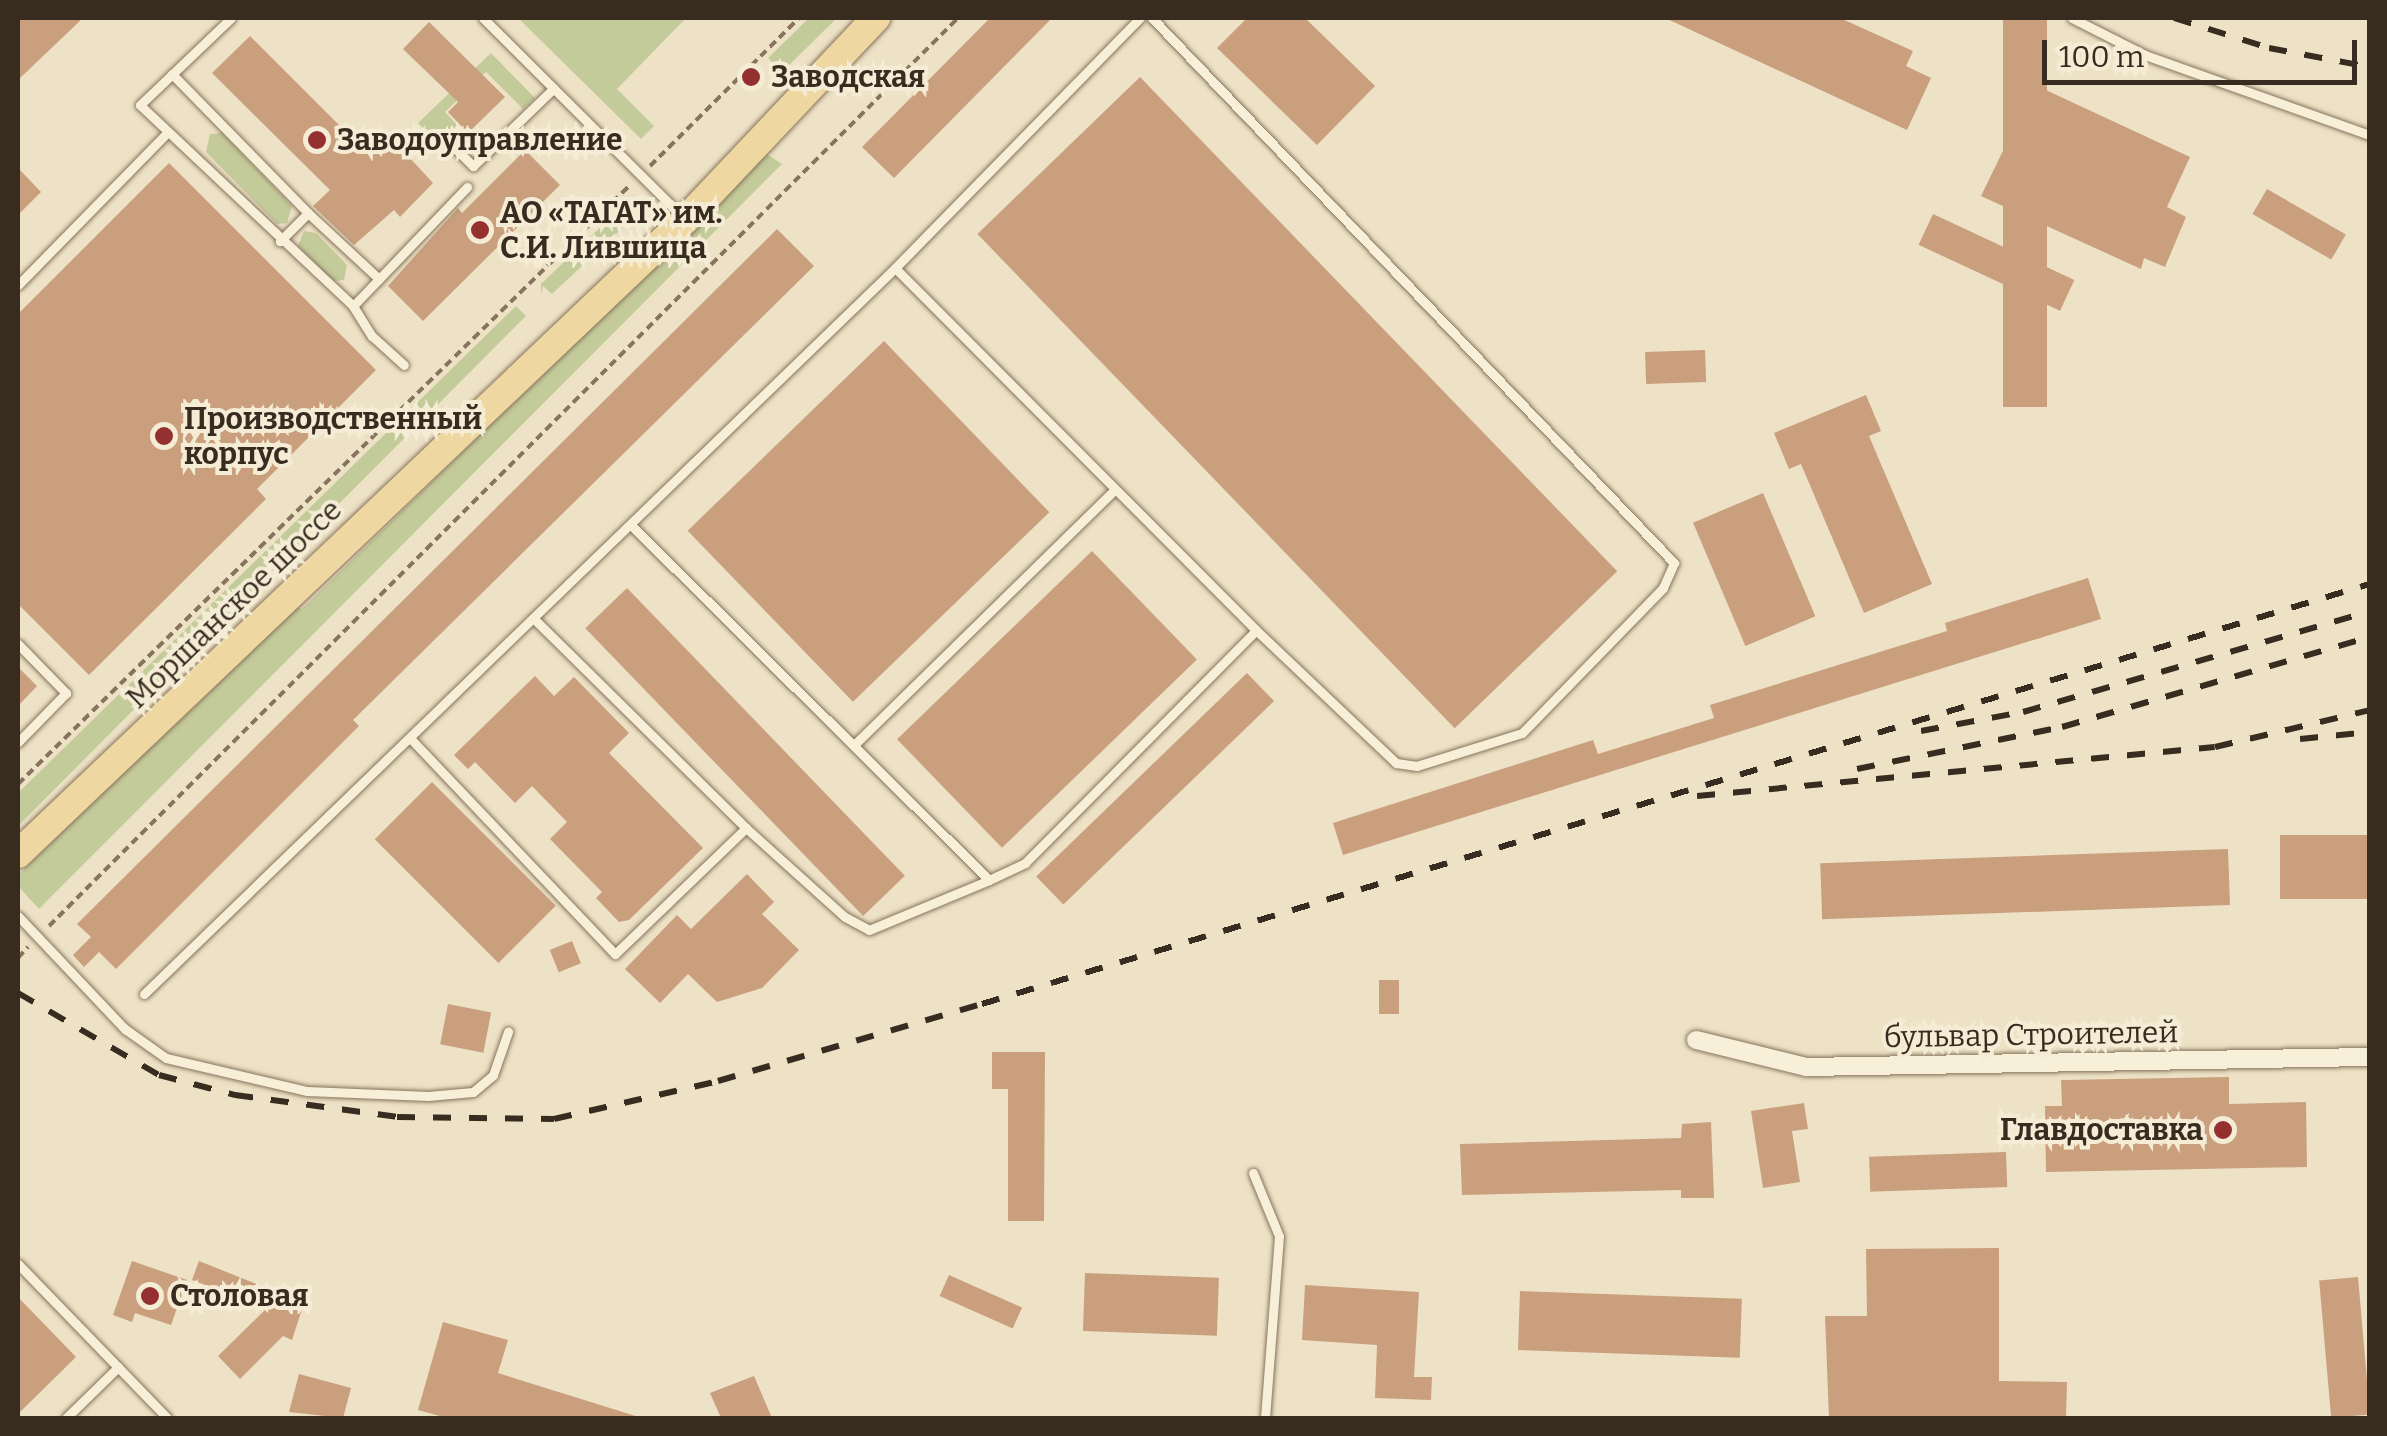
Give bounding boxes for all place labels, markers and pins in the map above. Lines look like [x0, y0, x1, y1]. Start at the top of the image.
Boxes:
place label: Заводская [771, 59, 925, 95]
marker: Заводская [740, 66, 762, 88]
place label: Заводоуправление [337, 122, 623, 158]
marker: Заводоуправление [306, 129, 328, 151]
place label: АО «ТАГАТ» им. С.И. Лившица [500, 195, 723, 266]
marker: АО «ТАГАТ» им. С.И. Лившица [469, 219, 491, 241]
place label: Производственный корпус [184, 401, 482, 472]
marker: Производственный корпус [153, 425, 175, 447]
place label: Главдоставка [2000, 1112, 2203, 1148]
marker: Главдоставка [2212, 1119, 2234, 1141]
place label: Столовая [170, 1278, 309, 1314]
marker: Столовая [139, 1285, 161, 1307]

